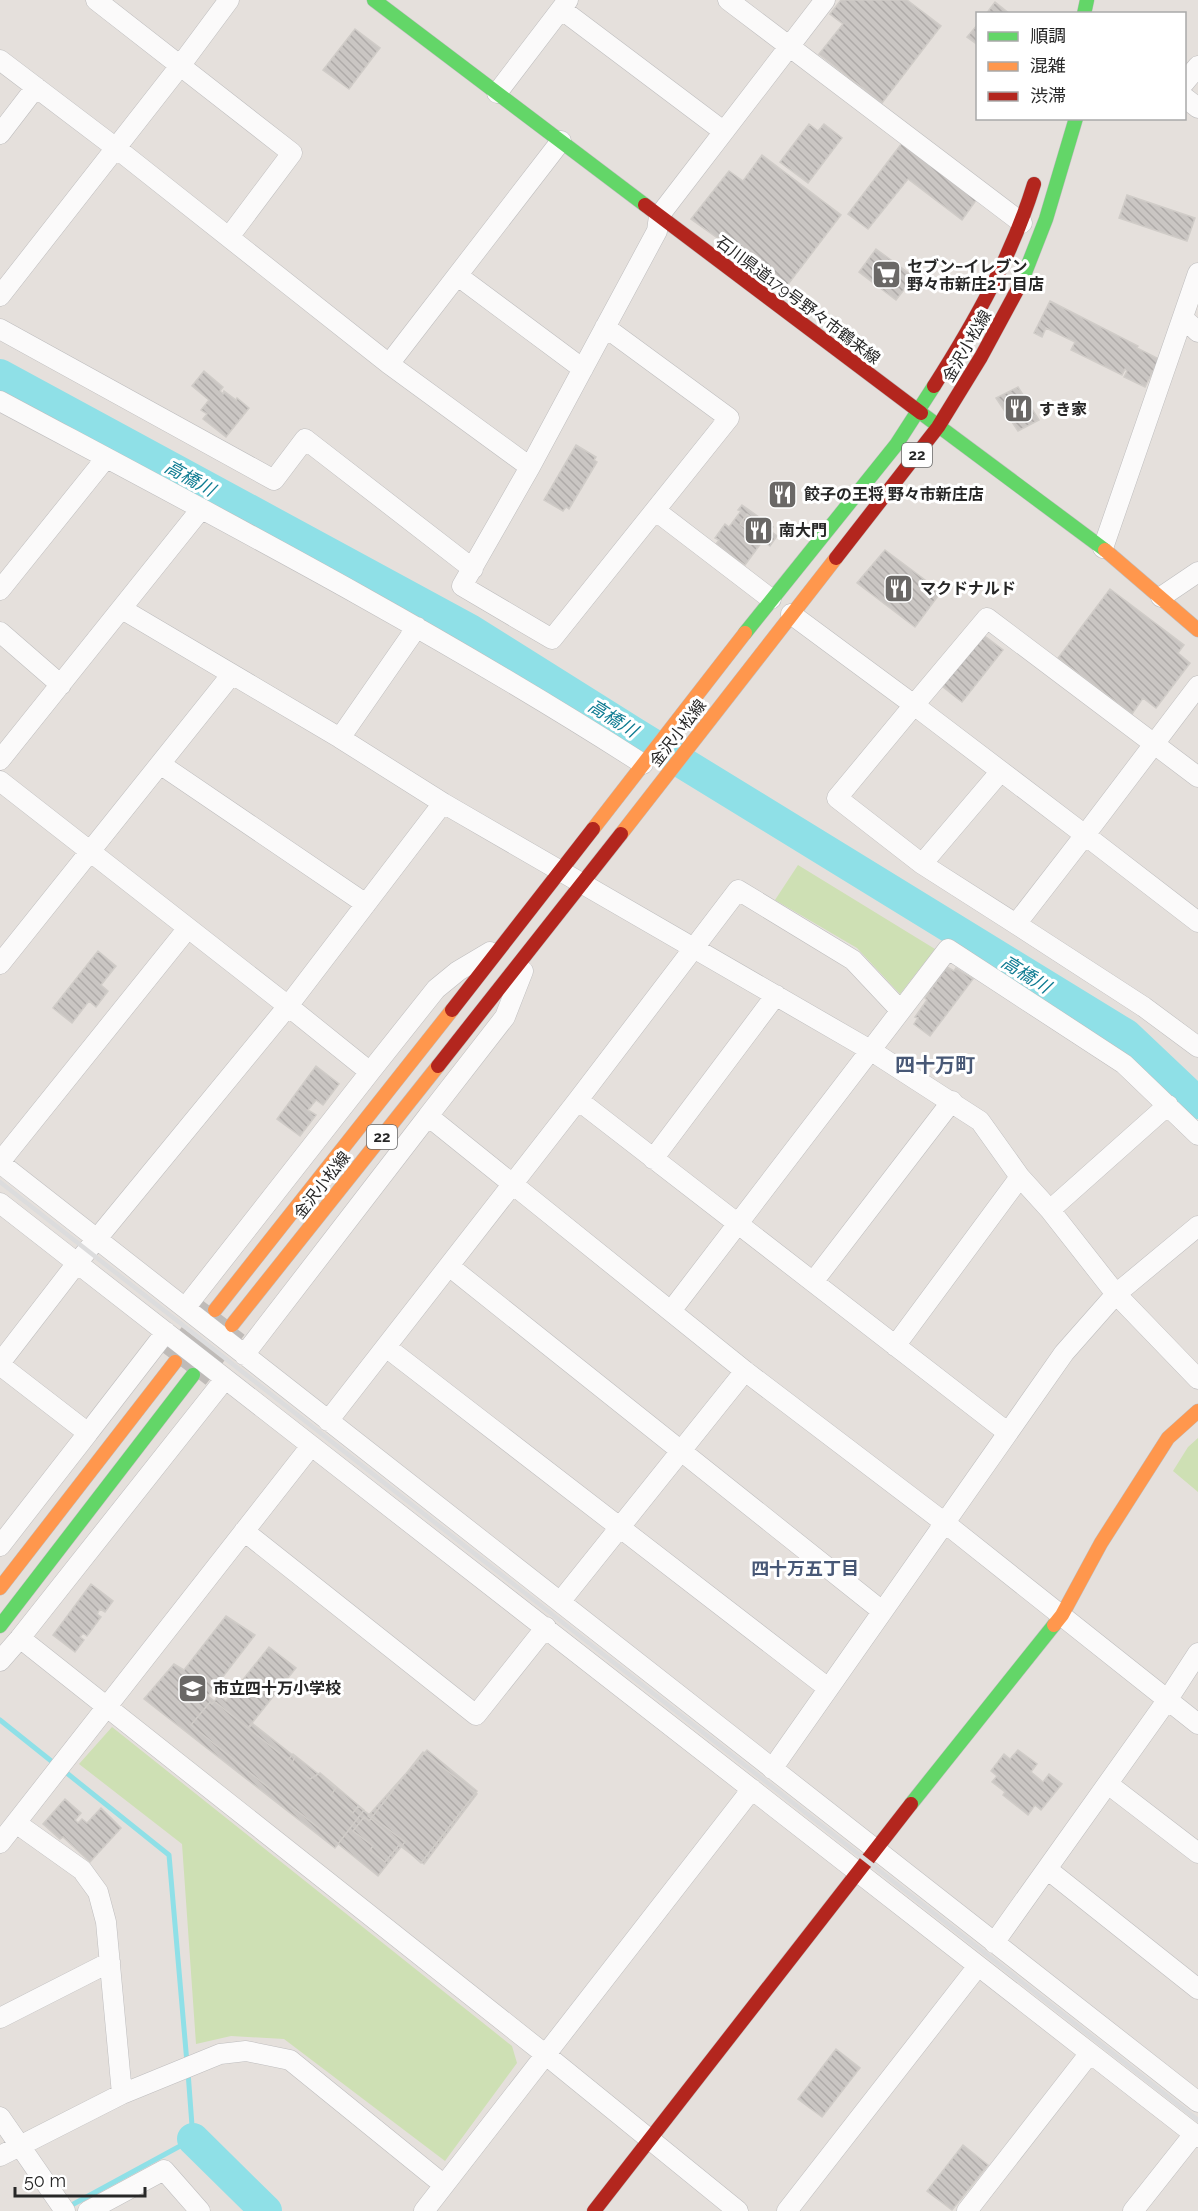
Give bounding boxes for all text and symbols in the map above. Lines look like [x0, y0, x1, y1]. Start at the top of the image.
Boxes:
legend [976, 12, 1186, 120]
text: 順調 [1030, 25, 1066, 46]
text: 混雑 [1030, 55, 1066, 76]
text: 渋滞 [1030, 85, 1066, 106]
street label: 石川県道179号野々市鶴来線 [712, 232, 884, 368]
place label: セブン−イレブン 野々市新庄2丁目店 [907, 257, 1044, 294]
supermarket icon: セブン−イレブン 野々市新庄2丁目店 [870, 259, 902, 291]
street label: 金沢小松線 [939, 307, 995, 385]
restaurant icon: すき家 [1002, 393, 1034, 425]
place label: すき家 [1039, 400, 1087, 419]
road number: 22 [902, 443, 932, 467]
water label: 高橋川 [161, 456, 220, 501]
restaurant icon: 餃子の王将 野々市新庄店 [767, 478, 799, 510]
place label: 餃子の王将 野々市新庄店 [804, 485, 984, 504]
restaurant icon: 南大門 [742, 514, 774, 546]
place label: 南大門 [779, 521, 827, 540]
restaurant icon: マクドナルド [883, 572, 915, 604]
place label: マクドナルド [920, 579, 1016, 598]
water label: 高橋川 [585, 695, 643, 742]
street label: 金沢小松線 [646, 696, 710, 770]
water label: 高橋川 [998, 951, 1056, 998]
district label: 四十万町 [895, 1053, 975, 1077]
road number: 22 [367, 1125, 397, 1149]
street label: 金沢小松線 [290, 1148, 354, 1222]
district label: 四十万五丁目 [751, 1558, 859, 1579]
school or university icon: 市立四十万小学校 [176, 1672, 208, 1704]
place label: 市立四十万小学校 [213, 1679, 341, 1698]
scale bar [15, 2160, 146, 2198]
text: 50 m [24, 2170, 66, 2191]

